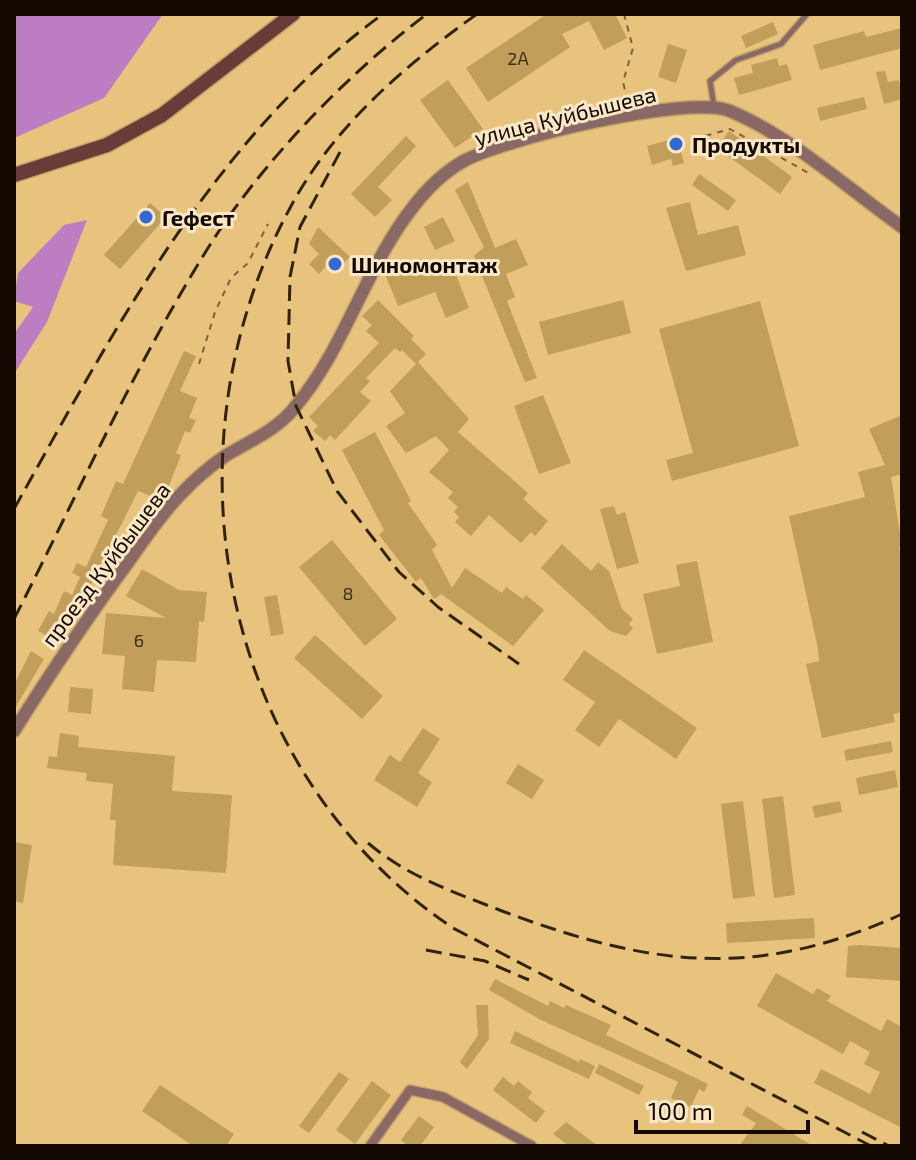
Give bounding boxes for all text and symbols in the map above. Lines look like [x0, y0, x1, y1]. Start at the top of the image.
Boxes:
house number: 2А [507, 47, 529, 69]
street label: улица Куйбышева [471, 80, 659, 151]
place label: Продукты [692, 131, 800, 157]
marker: Продукты [667, 135, 685, 153]
place label: Гефест [162, 204, 235, 230]
marker: Гефест [137, 208, 155, 226]
place label: Шиномонтаж [351, 251, 498, 277]
marker: Шиномонтаж [326, 255, 344, 273]
street label: проезд Куйбышева [35, 477, 176, 652]
house number: 8 [343, 582, 353, 604]
house number: 6 [134, 629, 144, 651]
scale bar [636, 1084, 808, 1134]
text: 100 m [648, 1096, 713, 1125]

